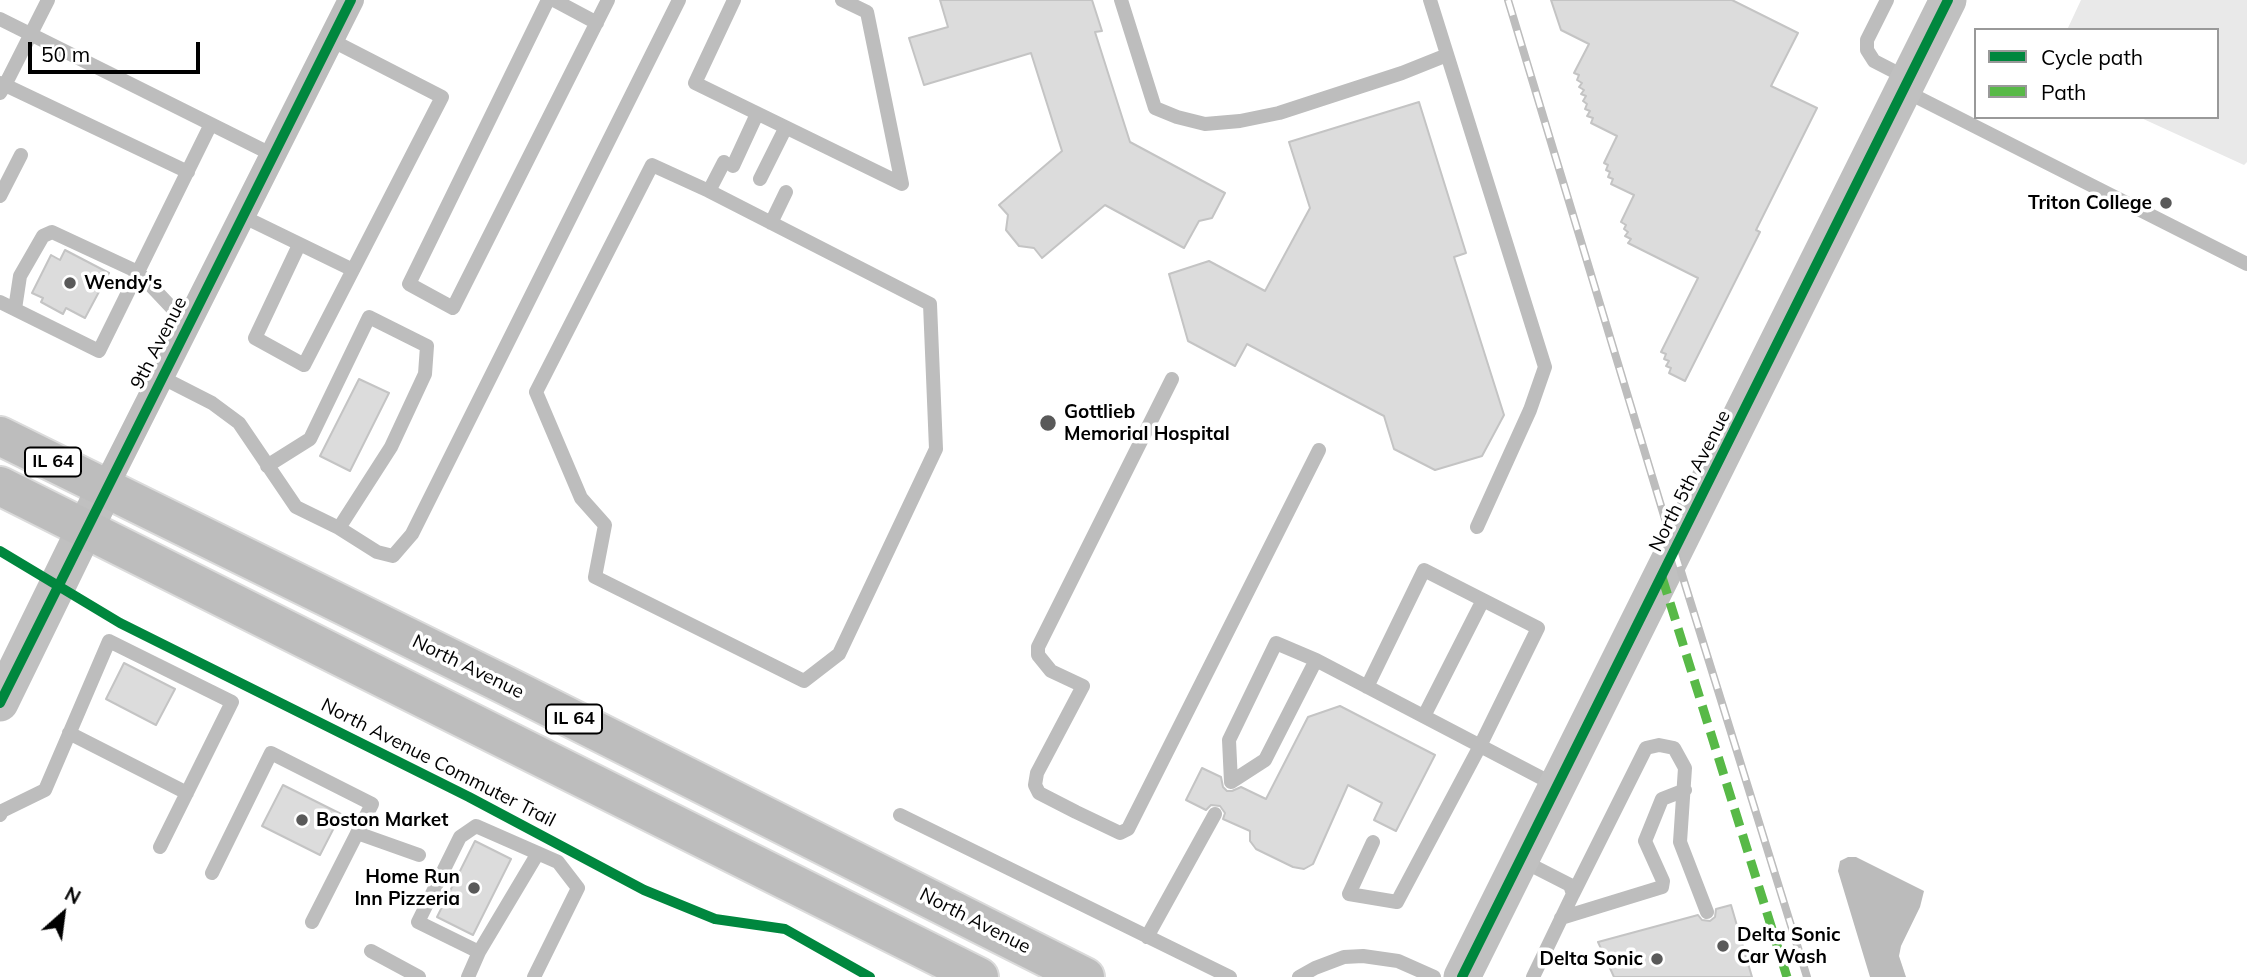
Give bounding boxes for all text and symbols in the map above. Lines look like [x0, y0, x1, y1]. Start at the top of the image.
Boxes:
scale bar [32, 28, 203, 72]
legend [1974, 28, 2219, 119]
text: 50 m [41, 41, 90, 67]
text: Cycle path [2041, 44, 2143, 70]
text: Path [2041, 79, 2086, 105]
place label: Triton College [2028, 192, 2152, 214]
marker: Triton College [2158, 195, 2174, 211]
place label: Wendy's [84, 272, 162, 294]
marker: Wendy's [62, 275, 78, 291]
street label: 9th Avenue [126, 293, 192, 393]
place label: Gottlieb Memorial Hospital [1064, 401, 1230, 445]
street label: North 5th Avenue [1645, 407, 1735, 555]
marker: Gottlieb Memorial Hospital [1038, 413, 1058, 433]
road number: IL 64 [25, 448, 81, 476]
street label: North Avenue [408, 630, 528, 704]
street label: North Avenue Commuter Trail [317, 694, 559, 832]
road number: IL 64 [546, 704, 602, 734]
place label: Boston Market [316, 809, 448, 831]
marker: Boston Market [294, 812, 310, 828]
place label: Home Run Inn Pizzeria [354, 866, 460, 910]
north arrow [28, 879, 98, 949]
marker: Home Run Inn Pizzeria [466, 880, 482, 896]
text: N [61, 881, 85, 909]
street label: North Avenue [916, 883, 1034, 959]
place label: Delta Sonic Car Wash [1737, 924, 1841, 968]
marker: Delta Sonic Car Wash [1715, 938, 1731, 954]
place label: Delta Sonic [1539, 948, 1643, 970]
marker: Delta Sonic [1649, 951, 1665, 967]

